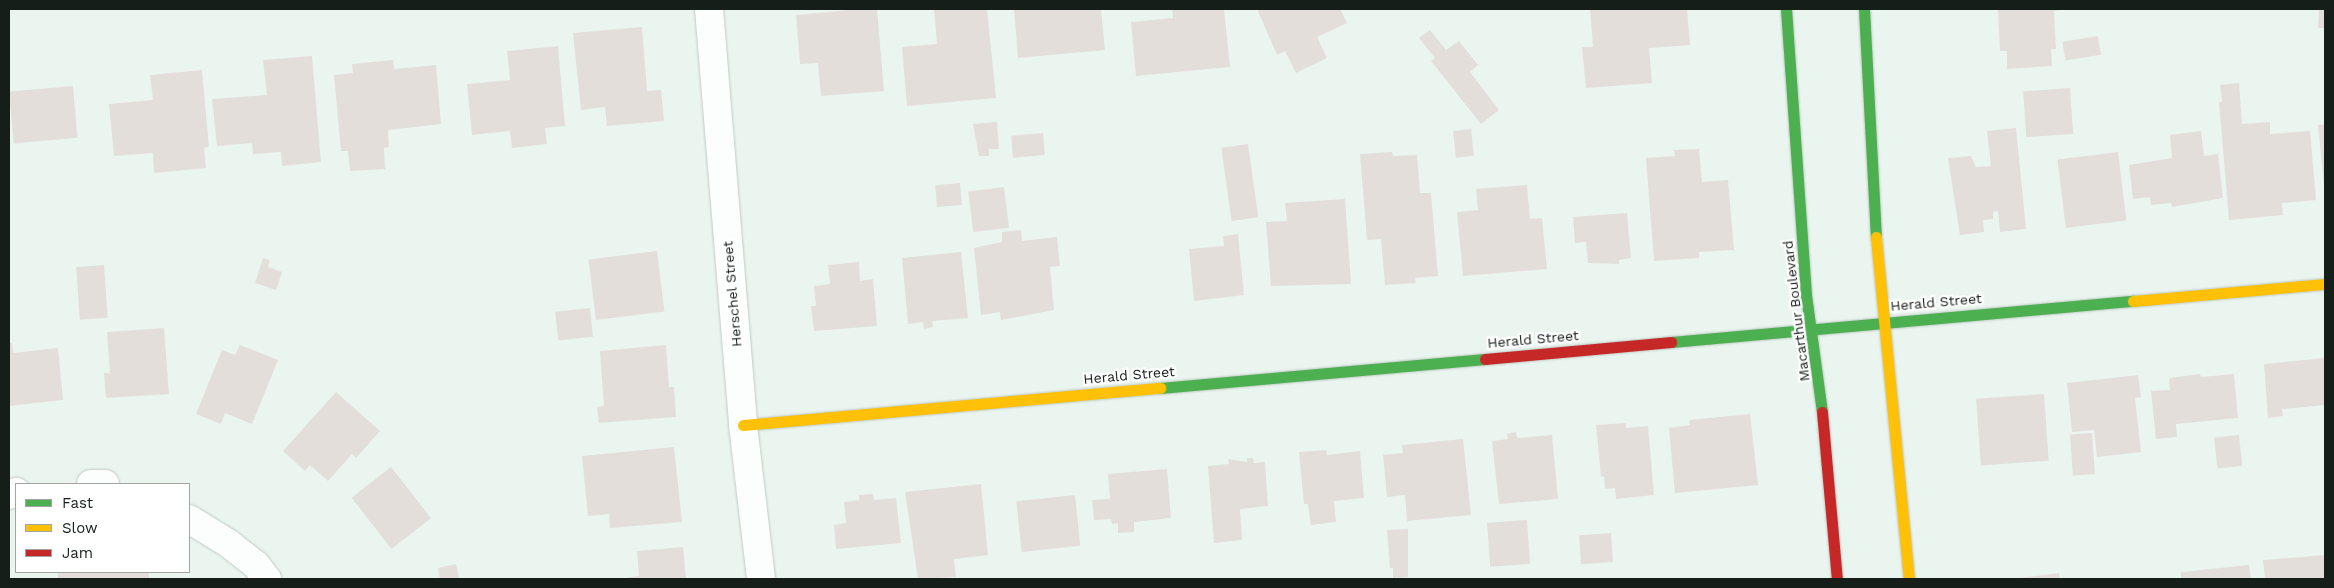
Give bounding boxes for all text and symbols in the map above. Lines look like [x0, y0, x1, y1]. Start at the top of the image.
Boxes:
street label: Macarthur Boulevard [1779, 239, 1813, 383]
street label: Herschel Street [719, 240, 745, 348]
street label: Herald Street [1890, 290, 1982, 314]
street label: Herald Street [1487, 327, 1579, 351]
street label: Herald Street [1083, 363, 1175, 387]
legend [15, 483, 190, 573]
text: Fast [62, 494, 93, 512]
text: Slow [62, 519, 98, 537]
text: Jam [62, 544, 93, 562]

